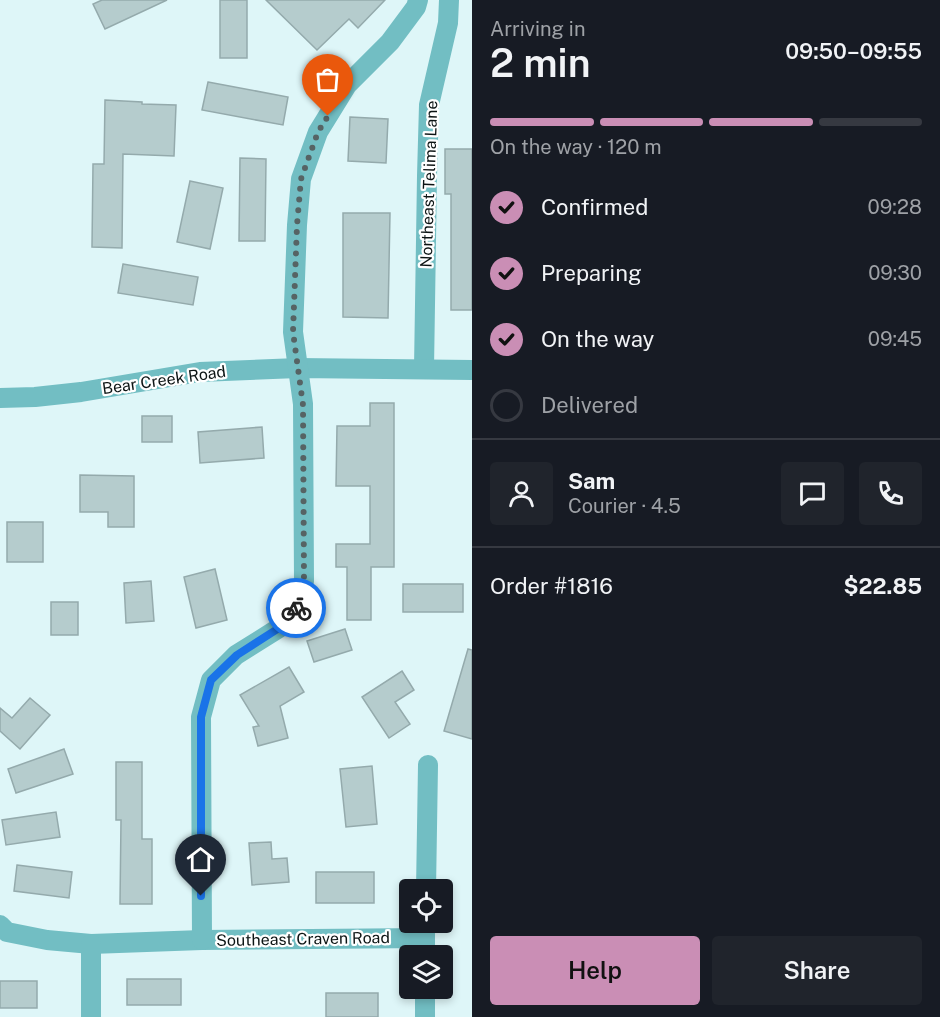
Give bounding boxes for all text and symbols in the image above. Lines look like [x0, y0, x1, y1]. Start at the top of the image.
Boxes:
text: Arriving in [490, 17, 585, 41]
text: 09:50–09:55 [785, 38, 922, 64]
text: 2 min [490, 40, 591, 86]
pin [302, 54, 353, 116]
icon: bag [311, 63, 344, 96]
street label: Northeast Telima Lane [417, 100, 441, 268]
text: On the way · 120 m [490, 135, 662, 159]
icon: check [490, 191, 523, 224]
text: Confirmed [541, 194, 648, 220]
text: 09:28 [868, 195, 922, 219]
icon: check [490, 257, 523, 290]
text: Preparing [541, 260, 642, 286]
text: 09:30 [868, 261, 922, 285]
icon: check [490, 323, 523, 356]
text: On the way [541, 326, 654, 352]
text: 09:45 [868, 327, 922, 351]
street label: Bear Creek Road [101, 362, 227, 398]
text: Delivered [541, 392, 638, 418]
button: person [490, 462, 553, 525]
button: chat [781, 462, 844, 525]
button: phone [859, 462, 922, 525]
text: Sam [568, 468, 615, 494]
text: Courier · 4.5 [568, 494, 681, 518]
text: Order #1816 [490, 573, 613, 599]
text: $22.85 [844, 573, 922, 599]
courier [266, 578, 326, 638]
icon: bike [280, 592, 313, 625]
pin [175, 834, 226, 896]
icon: home [184, 843, 217, 876]
map controls [399, 879, 453, 999]
button: locate [399, 879, 453, 933]
street label: Southeast Craven Road [216, 928, 390, 950]
button: Help [490, 936, 700, 1005]
button: Share [712, 936, 922, 1005]
button: layers [399, 945, 453, 999]

